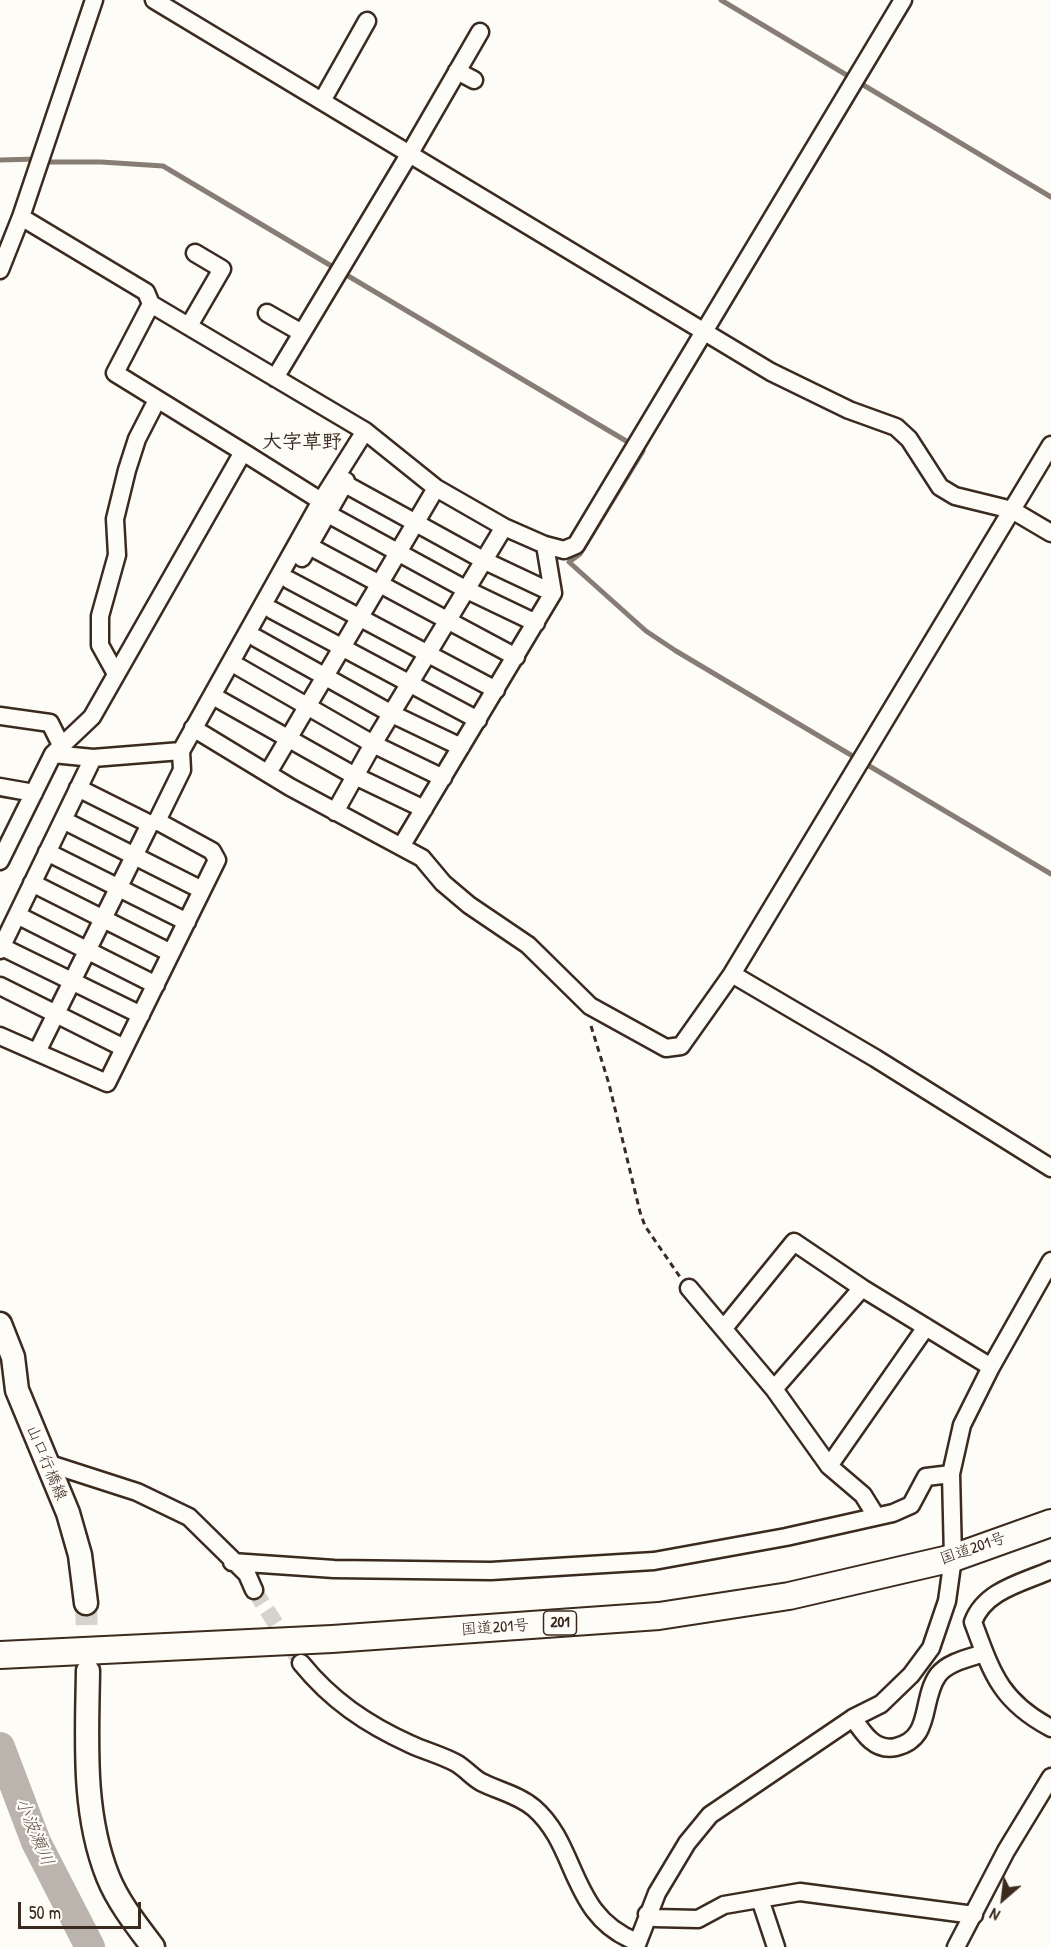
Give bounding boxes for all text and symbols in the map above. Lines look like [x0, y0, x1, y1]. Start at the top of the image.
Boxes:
district label: 大字草野 [262, 431, 342, 455]
street label: 山口行橋線 [22, 1422, 70, 1504]
street label: 国道201号 [938, 1529, 1008, 1569]
road number: 201 [544, 1611, 576, 1635]
street label: 国道201号 [460, 1616, 530, 1640]
water label: 小波瀬川 [10, 1795, 58, 1869]
north arrow [973, 1869, 1033, 1929]
scale bar [21, 1890, 144, 1928]
text: 50 m [29, 1900, 61, 1925]
text: N [986, 1903, 1003, 1927]

